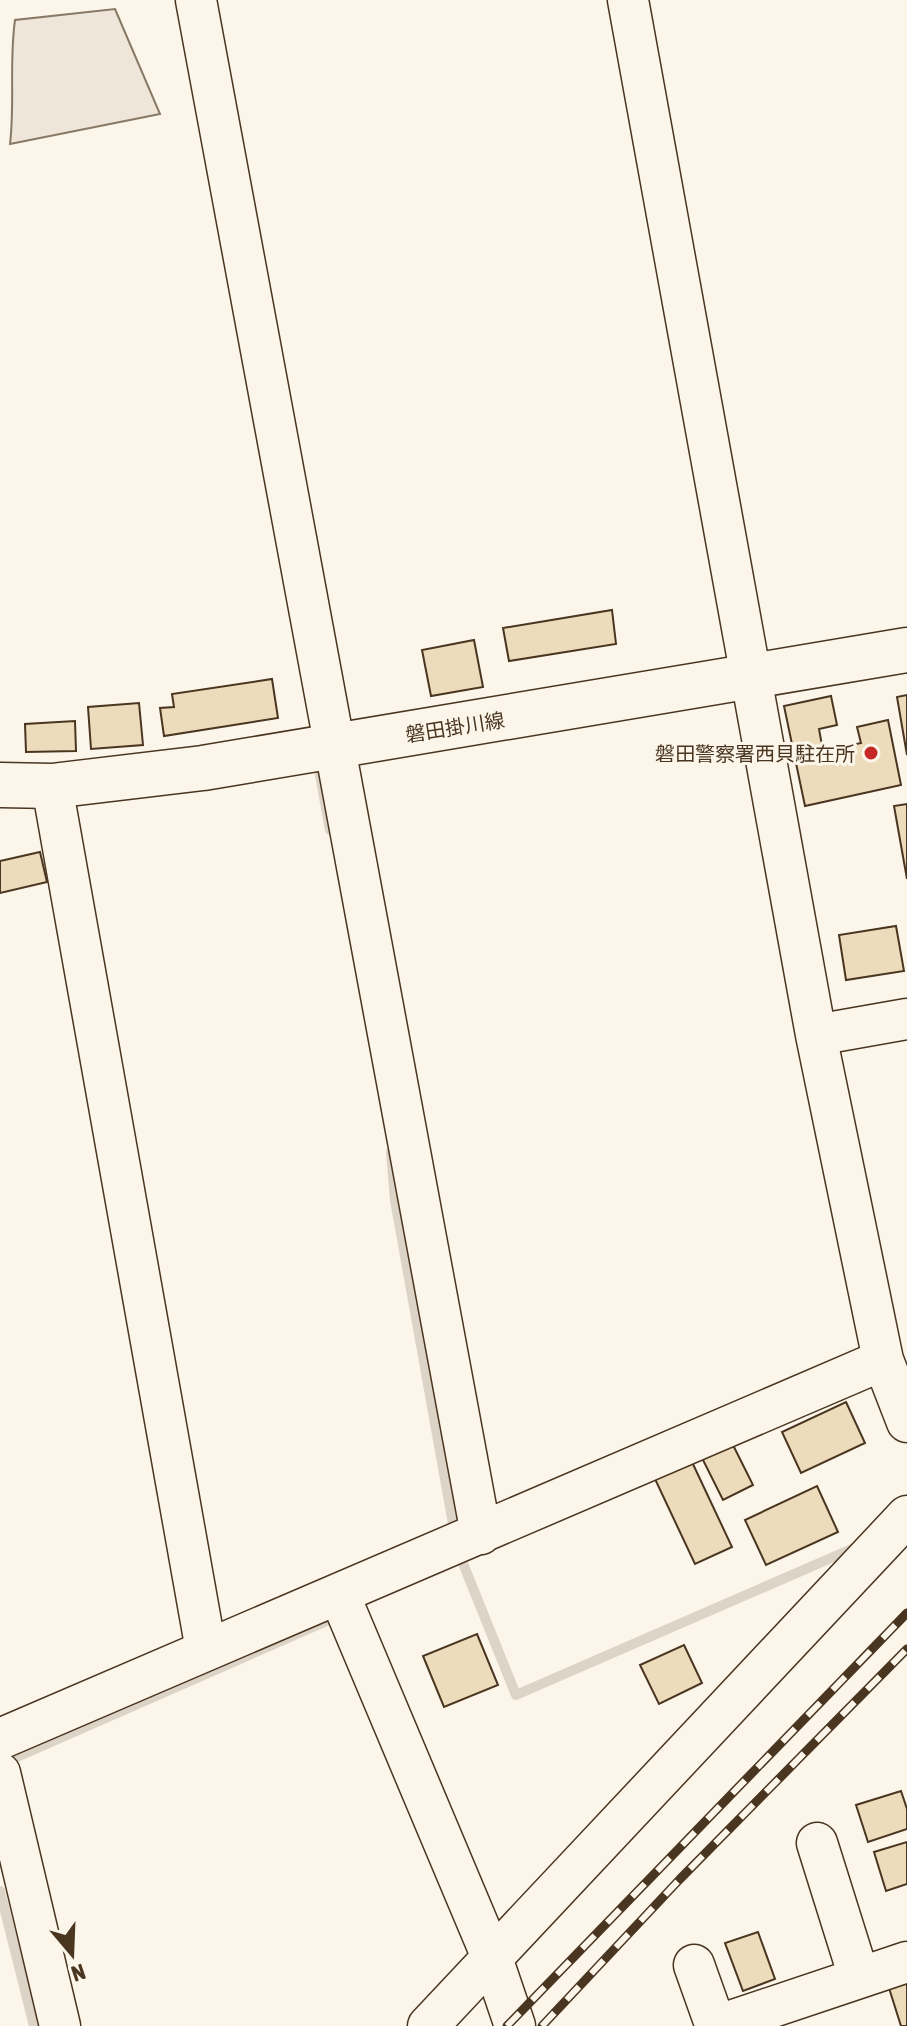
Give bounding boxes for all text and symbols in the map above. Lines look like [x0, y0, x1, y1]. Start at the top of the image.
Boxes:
street label: 磐田掛川線 [404, 708, 506, 746]
place label: 磐田警察署西貝駐在所 [655, 742, 855, 765]
marker: 磐田警察署西貝駐在所 [862, 744, 880, 762]
north arrow [32, 1914, 112, 1994]
text: N [68, 1959, 89, 1987]

